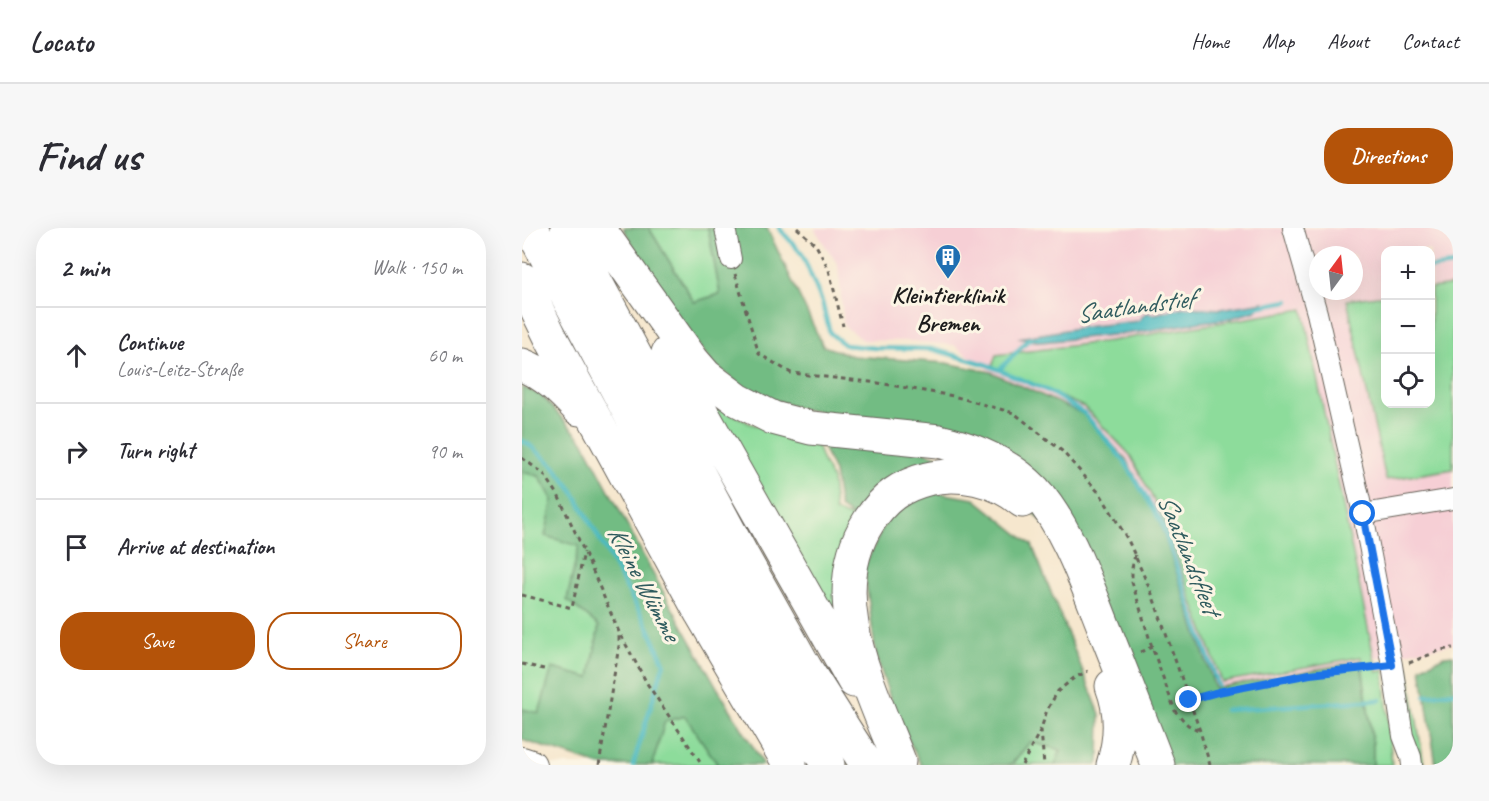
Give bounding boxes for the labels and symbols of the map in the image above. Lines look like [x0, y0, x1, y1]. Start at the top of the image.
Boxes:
building icon: Kleintierklinik Bremen [933, 242, 963, 280]
north arrow [1309, 246, 1363, 300]
place label: Kleintierklinik Bremen [892, 280, 1006, 338]
water label: Saatlandstief [1074, 280, 1205, 331]
water label: Saatlandsfleet [1150, 489, 1230, 625]
route start [1349, 500, 1375, 526]
water label: Kleine Wümme [600, 520, 690, 650]
route end [1175, 686, 1201, 712]

